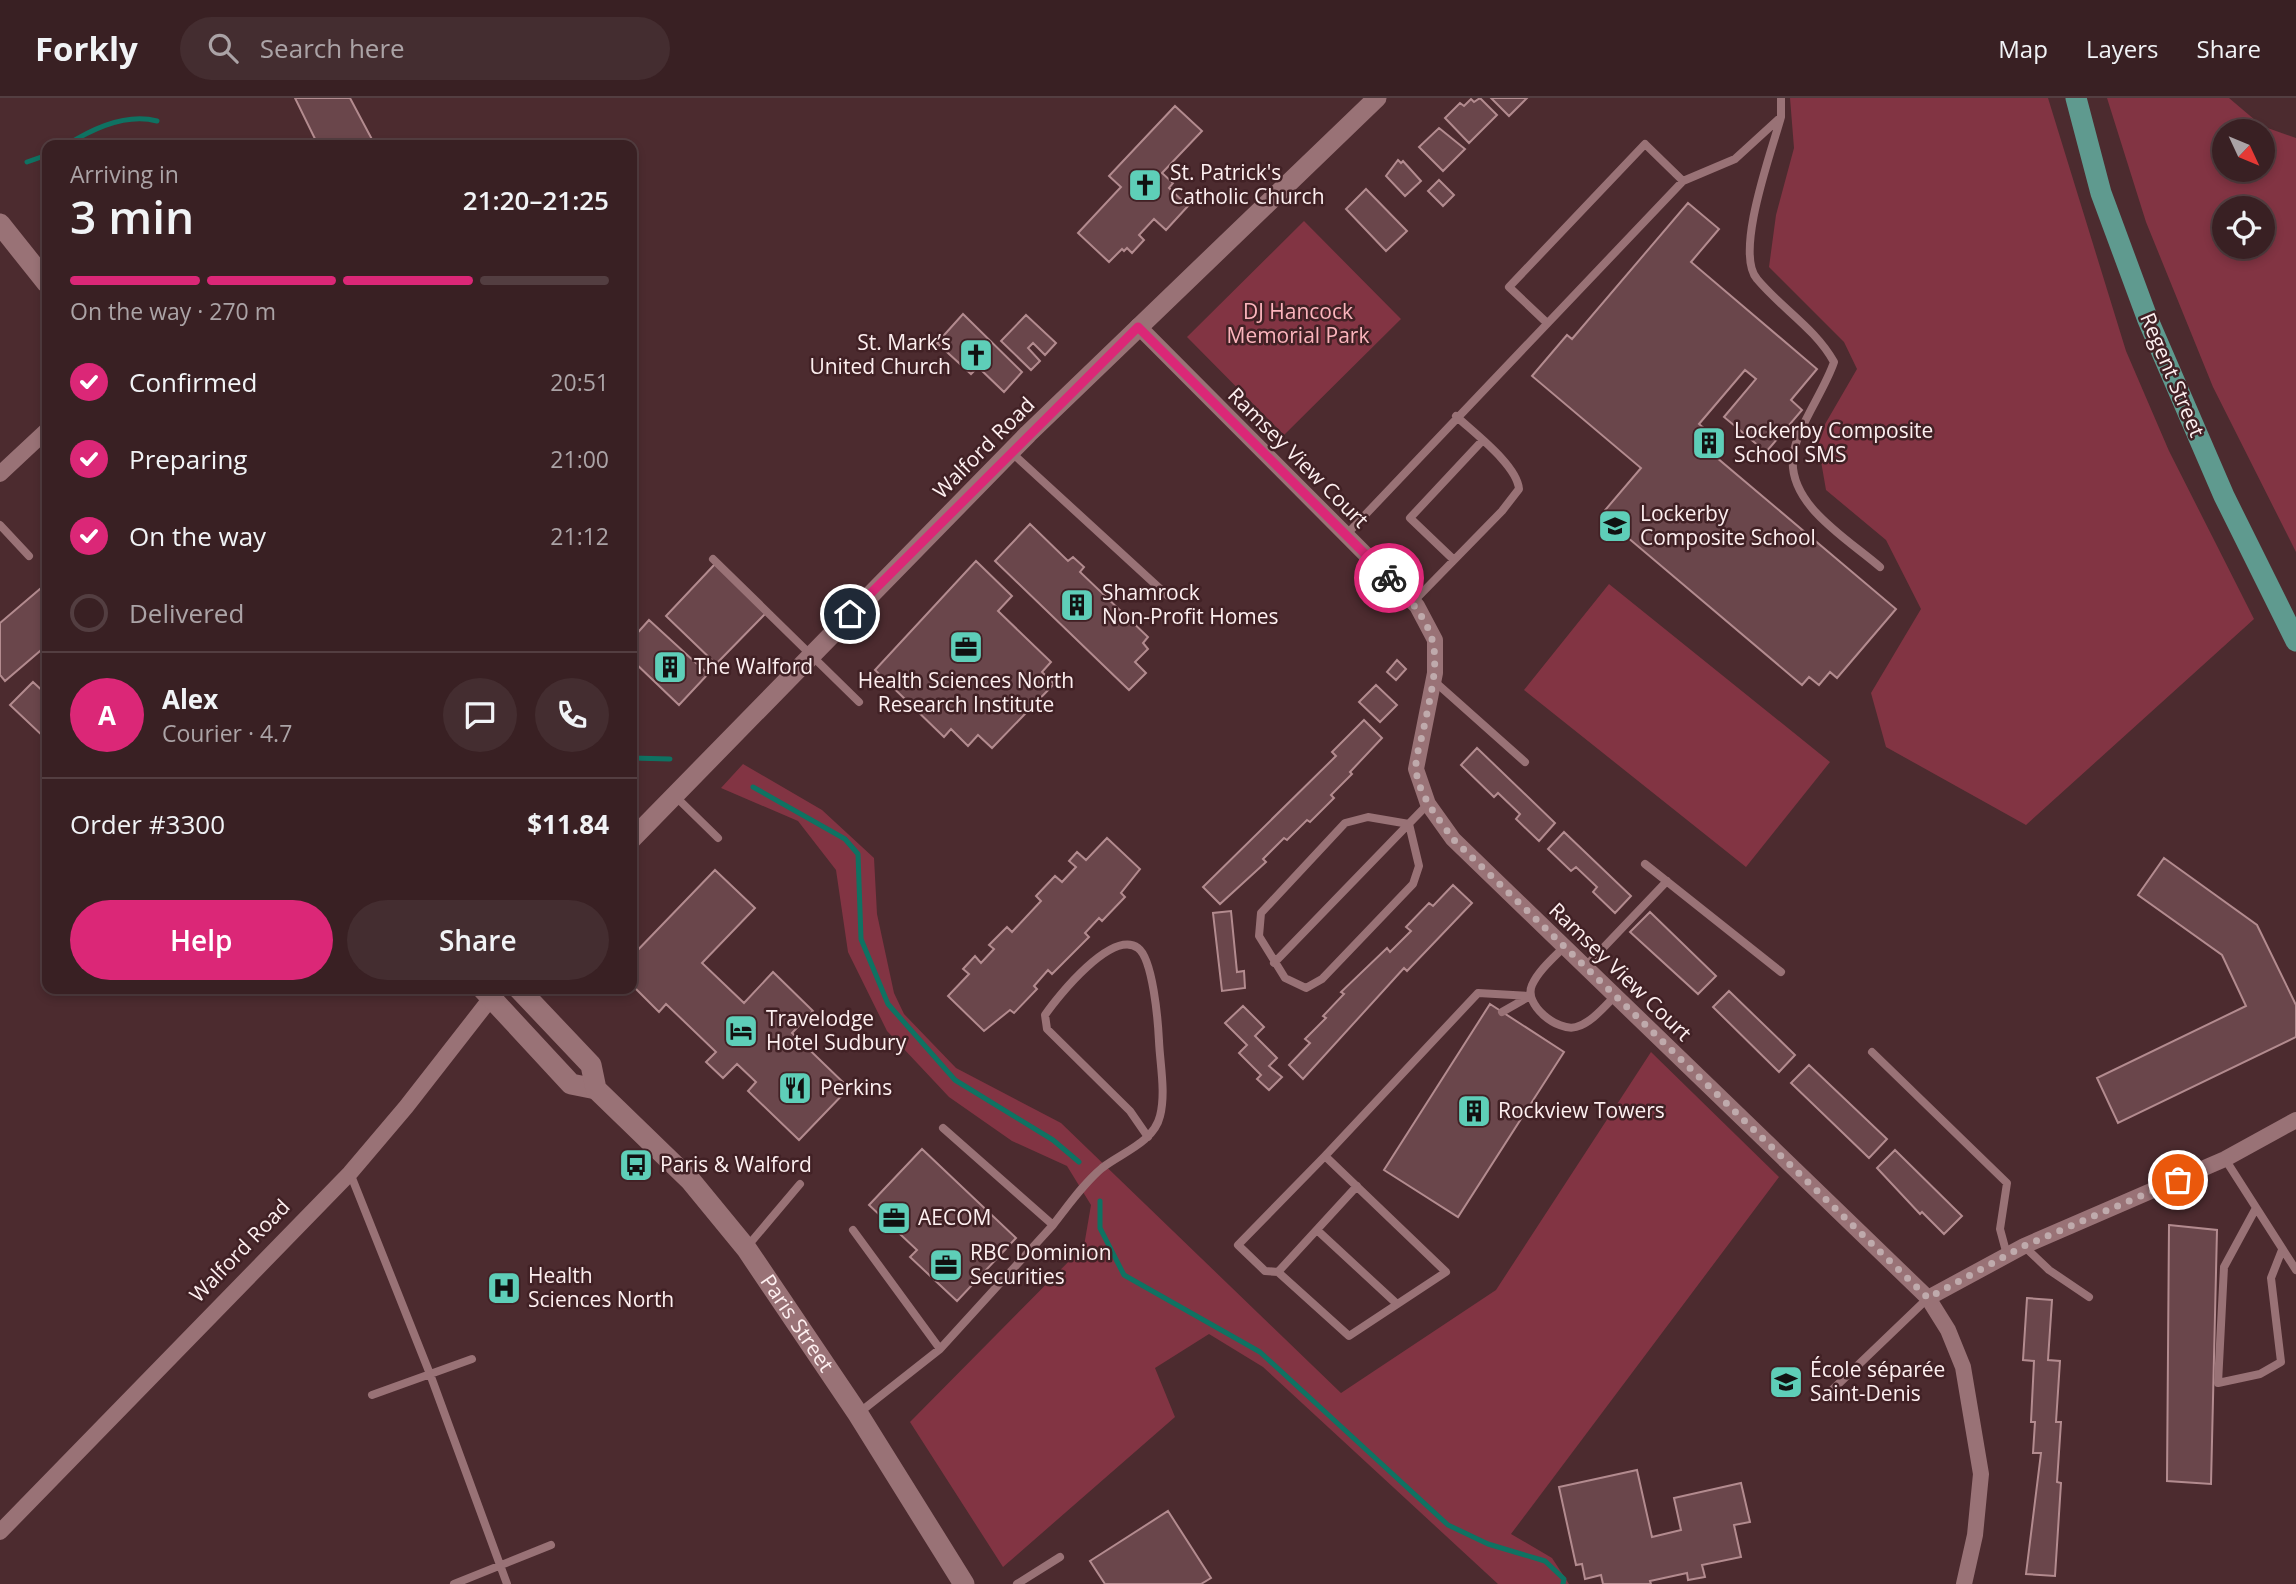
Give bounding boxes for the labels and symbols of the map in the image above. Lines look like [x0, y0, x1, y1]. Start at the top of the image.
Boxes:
north arrow [2212, 119, 2275, 182]
place label: St. Patrick's Catholic Church [1170, 158, 1325, 210]
church icon: St. Patrick's Catholic Church [1126, 166, 1164, 204]
park label: DJ Hancock Memorial Park [1227, 297, 1369, 349]
street label: Regent Street [2134, 308, 2212, 441]
place label: St. Mark’s United Church [809, 328, 951, 380]
church icon: St. Mark’s United Church [957, 336, 995, 374]
street label: Ramsey View Court [1222, 381, 1375, 534]
street label: Walford Road [926, 390, 1040, 504]
place label: Lockerby Composite School SMS [1734, 416, 1933, 468]
building icon: Lockerby Composite School SMS [1690, 424, 1728, 462]
place label: Lockerby Composite School [1640, 499, 1816, 551]
school or university icon: Lockerby Composite School [1596, 507, 1634, 545]
courier [1354, 543, 1424, 613]
place label: Shamrock Non-Profit Homes [1102, 578, 1279, 630]
pin [820, 584, 880, 644]
building icon: Shamrock Non-Profit Homes [1058, 586, 1096, 624]
office icon: Health Sciences North Research Institute [947, 628, 985, 666]
building icon: The Walford [651, 648, 689, 686]
place label: The Walford [694, 652, 813, 680]
place label: Health Sciences North Research Institute [858, 666, 1074, 718]
street label: Ramsey View Court [1543, 896, 1698, 1047]
place label: Travelodge Hotel Sudbury [766, 1004, 907, 1056]
hotel icon: Travelodge Hotel Sudbury [722, 1012, 760, 1050]
restaurant icon: Perkins [776, 1069, 814, 1107]
place label: Perkins [820, 1073, 892, 1101]
building icon: Rockview Towers [1455, 1092, 1493, 1130]
place label: Rockview Towers [1498, 1096, 1665, 1124]
bus stop icon: Paris & Walford [617, 1146, 655, 1184]
place label: Paris & Walford [660, 1150, 812, 1178]
pin [2148, 1150, 2208, 1210]
street label: Walford Road [183, 1193, 296, 1308]
office icon: AECOM [875, 1199, 913, 1237]
place label: AECOM [918, 1203, 991, 1231]
place label: RBC Dominion Securities [970, 1238, 1112, 1290]
office icon: RBC Dominion Securities [927, 1246, 965, 1284]
place label: Health Sciences North [528, 1261, 674, 1313]
street label: Paris Street [755, 1268, 841, 1377]
hospital icon: Health Sciences North [485, 1269, 523, 1307]
place label: École séparée Saint-Denis [1810, 1355, 1945, 1407]
school or university icon: École séparée Saint-Denis [1767, 1363, 1805, 1401]

